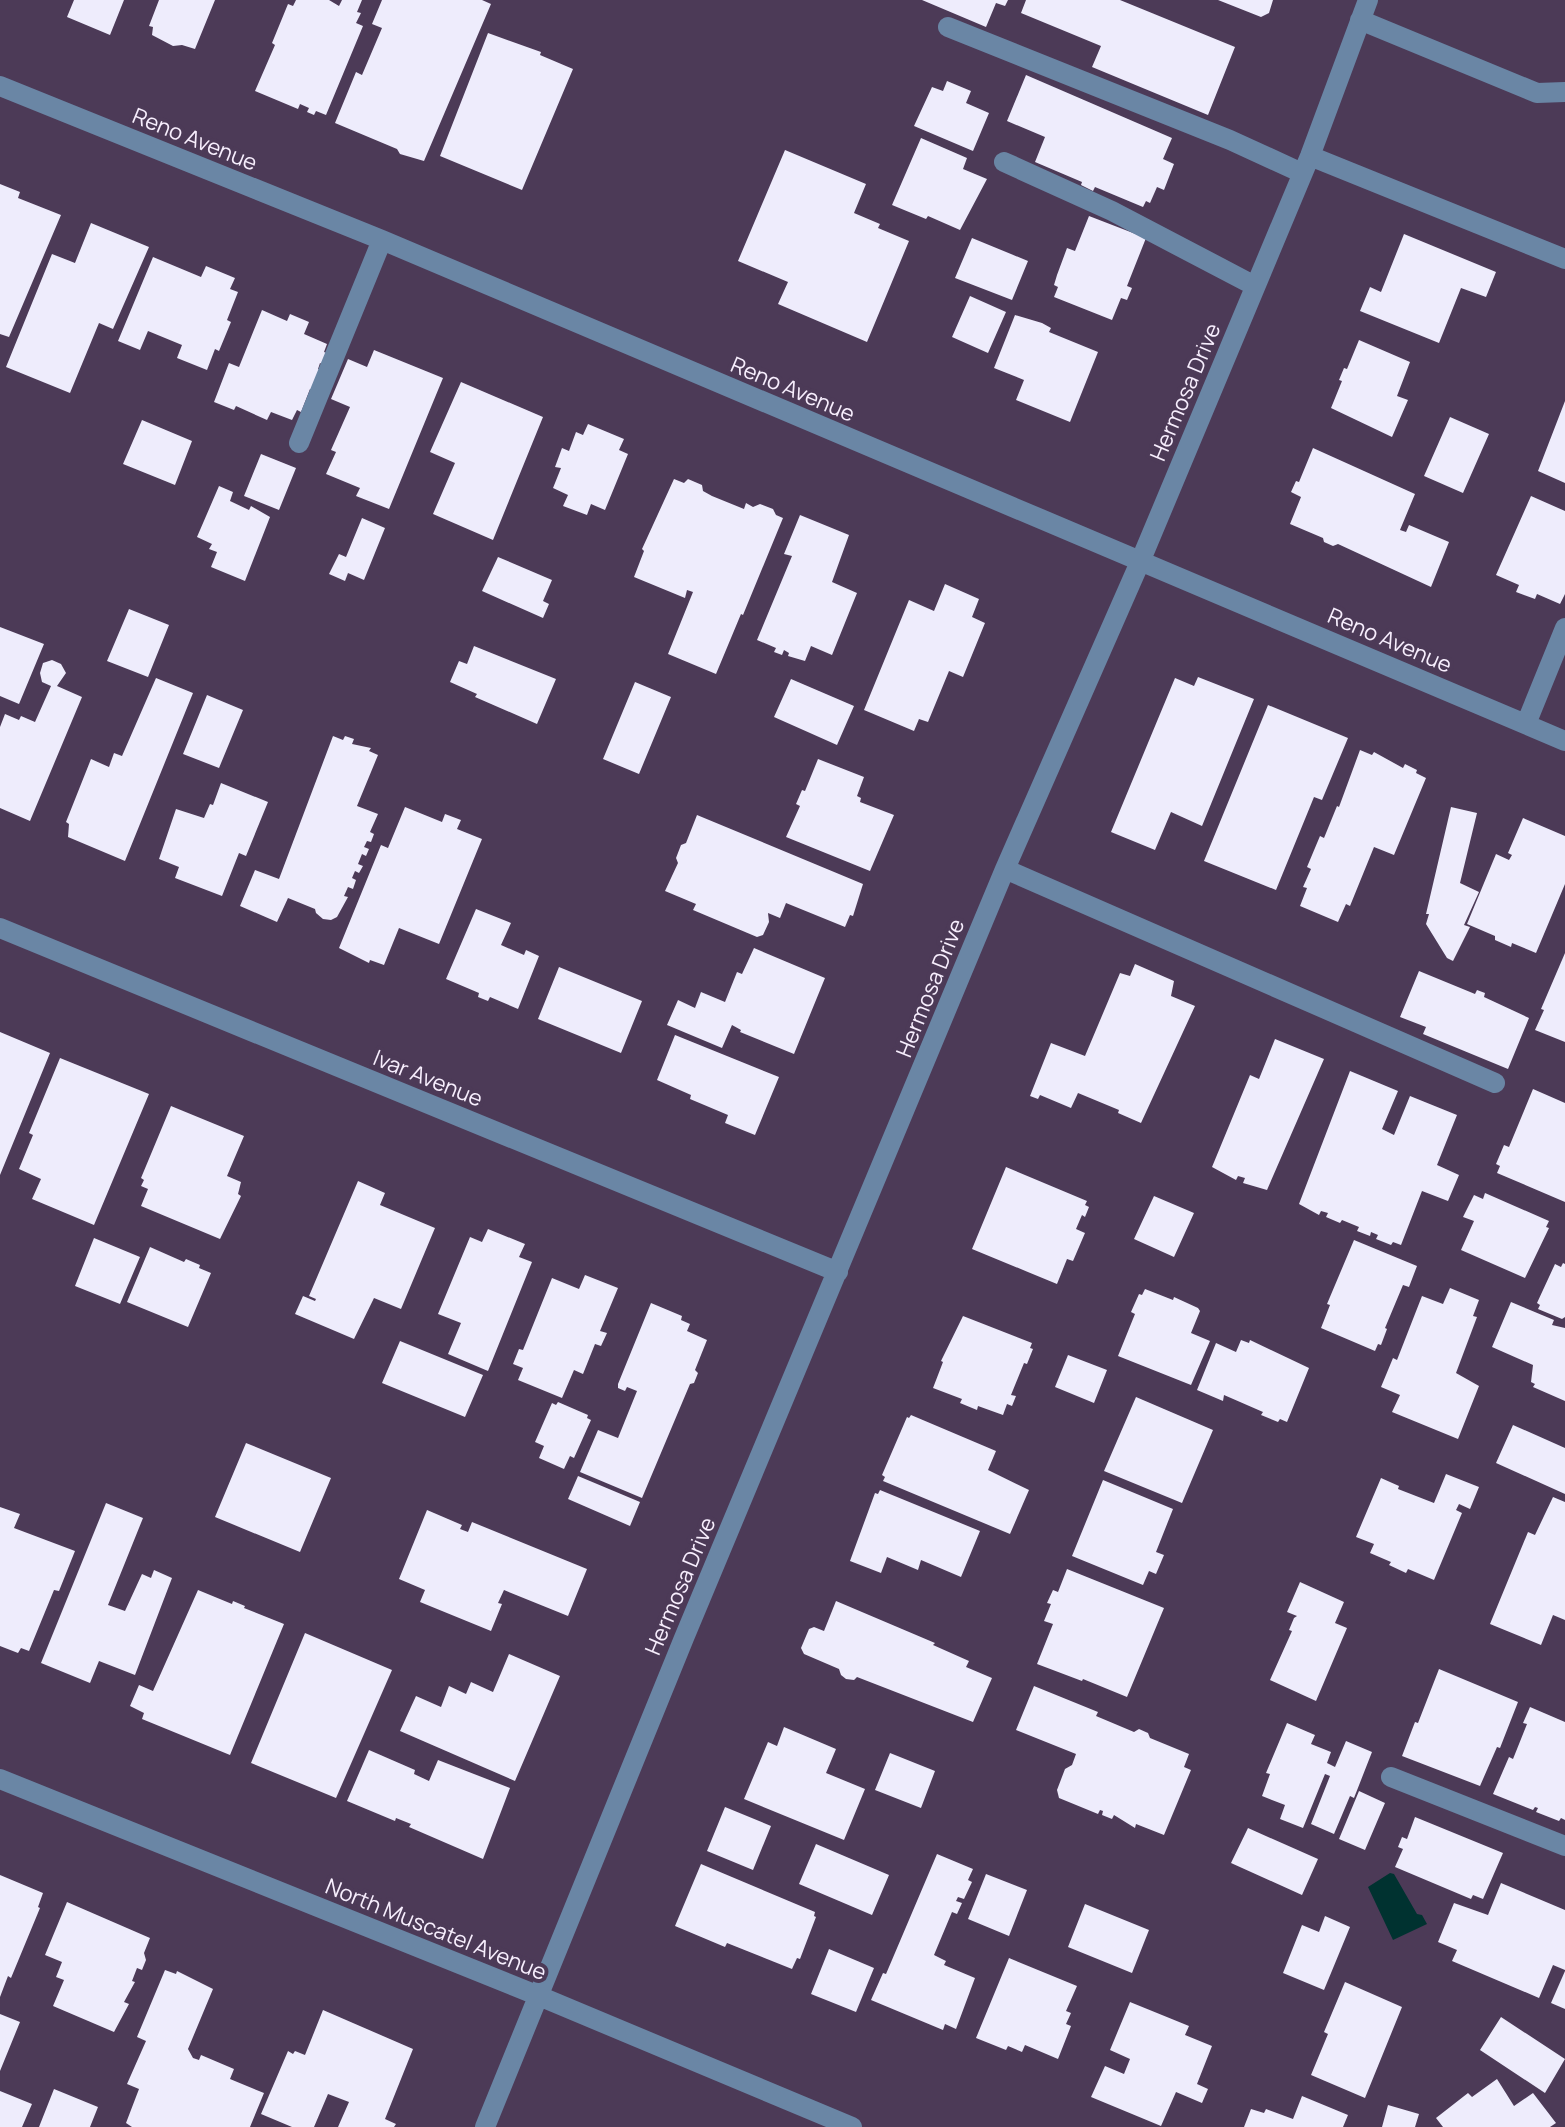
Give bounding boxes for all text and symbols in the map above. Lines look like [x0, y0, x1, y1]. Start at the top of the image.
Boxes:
street label: Reno Avenue [128, 100, 262, 178]
street label: Hermosa Drive [1142, 318, 1228, 465]
street label: Reno Avenue [726, 349, 860, 429]
street label: Reno Avenue [1323, 600, 1457, 680]
street label: Hermosa Drive [889, 914, 971, 1062]
street label: Ivar Avenue [369, 1042, 487, 1114]
street label: Hermosa Drive [637, 1512, 723, 1659]
street label: North Muscatel Avenue [321, 1871, 551, 1987]

